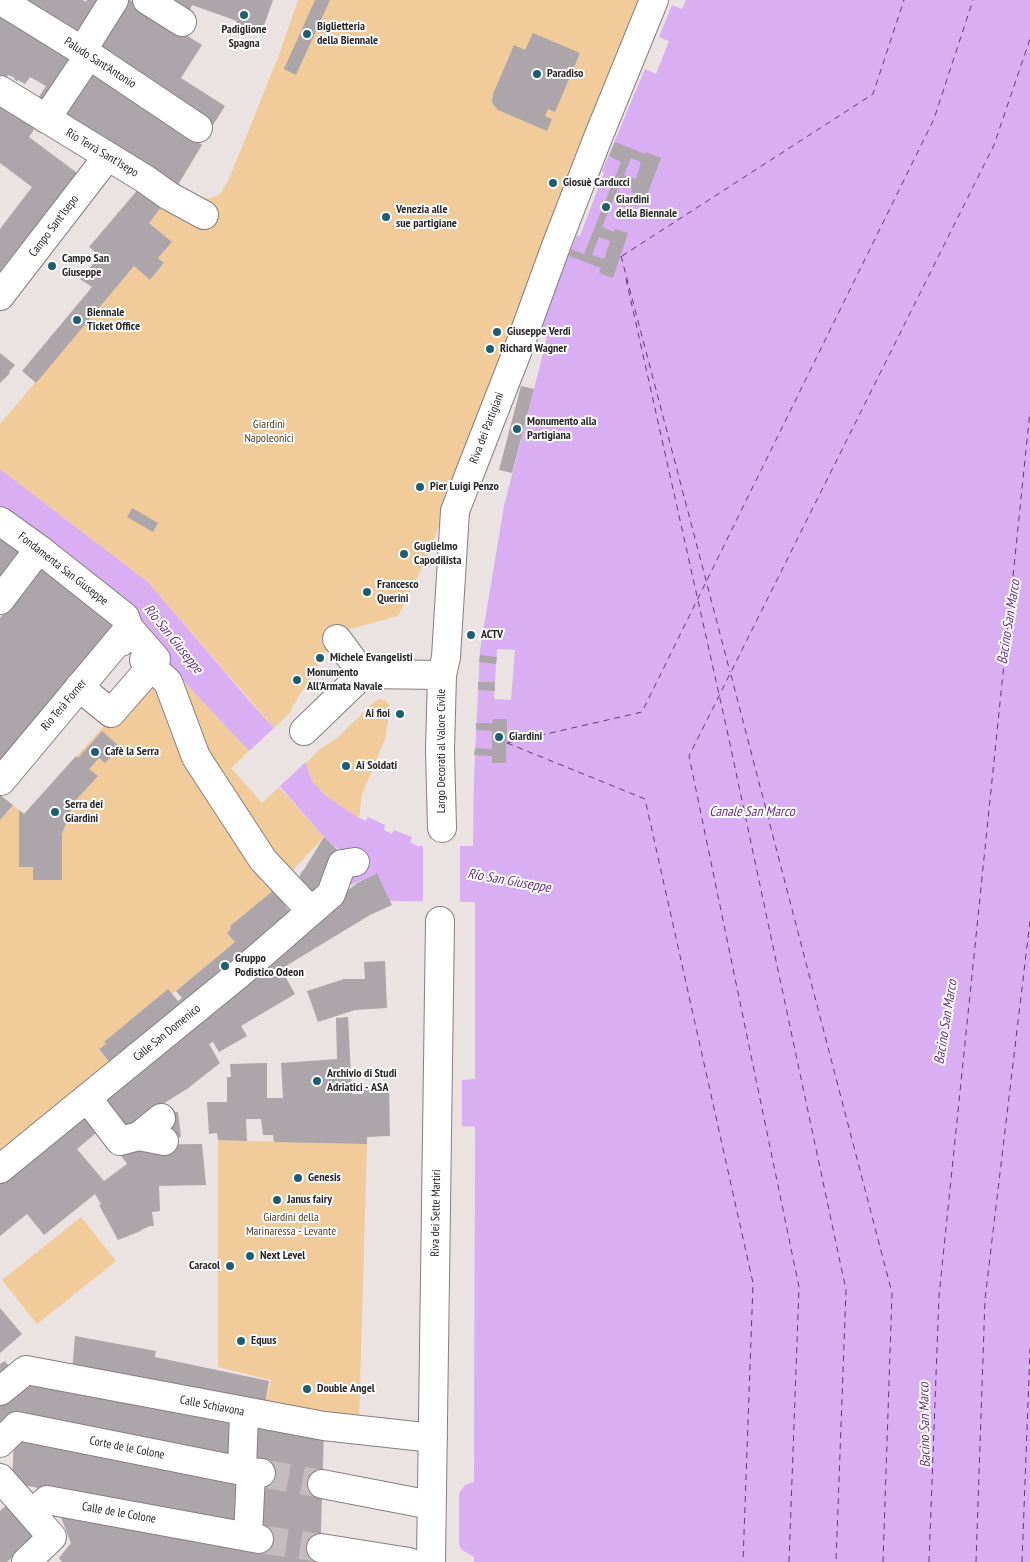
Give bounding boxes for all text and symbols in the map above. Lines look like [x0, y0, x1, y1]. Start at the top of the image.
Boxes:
marker: Padiglione Spagna [238, 9, 250, 21]
place label: Biglietteria della Biennale [317, 20, 378, 48]
place label: Padiglione Spagna [221, 23, 267, 51]
marker: Biglietteria della Biennale [301, 28, 313, 40]
street label: Paludo Sant'Antonio [61, 34, 139, 92]
place label: Paradiso [547, 67, 583, 81]
marker: Paradiso [531, 68, 543, 80]
street label: Rio Terrà Sant'Isepo [63, 126, 141, 180]
place label: Giosuè Carducci [563, 176, 630, 190]
marker: Giosuè Carducci [547, 177, 559, 189]
street label: Campo Sant'Isepo [26, 192, 82, 260]
place label: Giardini della Biennale [616, 193, 677, 221]
marker: Giardini della Biennale [600, 201, 612, 213]
place label: Venezia alle sue partigiane [396, 203, 457, 231]
marker: Venezia alle sue partigiane [380, 211, 392, 223]
place label: Campo San Giuseppe [62, 252, 109, 280]
marker: Campo San Giuseppe [46, 260, 58, 272]
place label: Biennale Ticket Office [87, 306, 140, 334]
marker: Biennale Ticket Office [71, 314, 83, 326]
place label: Giuseppe Verdi [507, 325, 571, 339]
marker: Giuseppe Verdi [491, 326, 503, 338]
place label: Richard Wagner [500, 342, 567, 356]
marker: Richard Wagner [484, 343, 496, 355]
street label: Riva dei Partigiani [467, 390, 507, 466]
place label: Monumento alla Partigiana [527, 415, 597, 443]
park label: Giardini Napoleonici [244, 418, 294, 446]
marker: Monumento alla Partigiana [511, 423, 523, 435]
place label: Pier Luigi Penzo [430, 480, 499, 494]
marker: Pier Luigi Penzo [414, 481, 426, 493]
street label: Fondamenta San Giuseppe [15, 529, 111, 609]
place label: Guglielmo Capodilista [414, 540, 461, 568]
marker: Guglielmo Capodilista [398, 548, 410, 560]
place label: Francesco Querini [377, 578, 419, 606]
water label: Bacino San Marco [994, 579, 1024, 665]
marker: Francesco Querini [361, 586, 373, 598]
water label: Rio San Giuseppe [140, 601, 206, 677]
place label: ACTV [481, 628, 503, 642]
marker: ACTV [465, 629, 477, 641]
place label: Michele Evangelisti [330, 651, 413, 665]
marker: Michele Evangelisti [314, 652, 326, 664]
place label: Monumento All'Armata Navale [307, 666, 383, 694]
marker: Monumento All'Armata Navale [291, 674, 303, 686]
street label: Rio Terà Forner [38, 676, 90, 734]
street label: Largo Decorati al Valore Civile [435, 689, 449, 813]
place label: Ai fioi [365, 707, 390, 721]
marker: Ai fioi [394, 708, 406, 720]
place label: Giardini [509, 730, 542, 744]
marker: Giardini [493, 731, 505, 743]
place label: Cafè la Serra [105, 745, 159, 759]
marker: Cafè la Serra [89, 746, 101, 758]
place label: Ai Soldati [356, 759, 397, 773]
marker: Ai Soldati [340, 760, 352, 772]
place label: Serra dei Giardini [65, 798, 103, 826]
water label: Canale San Marco [709, 804, 795, 820]
marker: Serra dei Giardini [49, 806, 61, 818]
water label: Rio San Giuseppe [466, 865, 552, 897]
place label: Gruppo Podistico Odeon [235, 952, 304, 980]
marker: Gruppo Podistico Odeon [219, 960, 231, 972]
water label: Bacino San Marco [931, 979, 961, 1065]
street label: Calle San Domenico [130, 1001, 204, 1065]
place label: Archivio di Studi Adriatici - ASA [327, 1067, 397, 1095]
marker: Archivio di Studi Adriatici - ASA [311, 1075, 323, 1087]
street label: Riva dei Sette Martiri [428, 1169, 444, 1257]
place label: Genesis [308, 1171, 341, 1185]
marker: Genesis [292, 1172, 304, 1184]
place label: Janus fairy [287, 1193, 332, 1207]
marker: Janus fairy [271, 1194, 283, 1206]
park label: Giardini della Marinaressa - Levante [246, 1211, 336, 1239]
place label: Next Level [260, 1249, 305, 1263]
marker: Next Level [244, 1250, 256, 1262]
place label: Caracol [189, 1259, 220, 1273]
marker: Caracol [224, 1260, 236, 1272]
place label: Equus [251, 1334, 276, 1348]
marker: Equus [235, 1335, 247, 1347]
place label: Double Angel [317, 1382, 375, 1396]
water label: Bacino San Marco [916, 1382, 934, 1468]
marker: Double Angel [301, 1383, 313, 1395]
street label: Calle Schiavona [179, 1393, 245, 1419]
street label: Corte de le Colone [88, 1434, 166, 1462]
street label: Calle de le Colone [81, 1499, 157, 1527]

